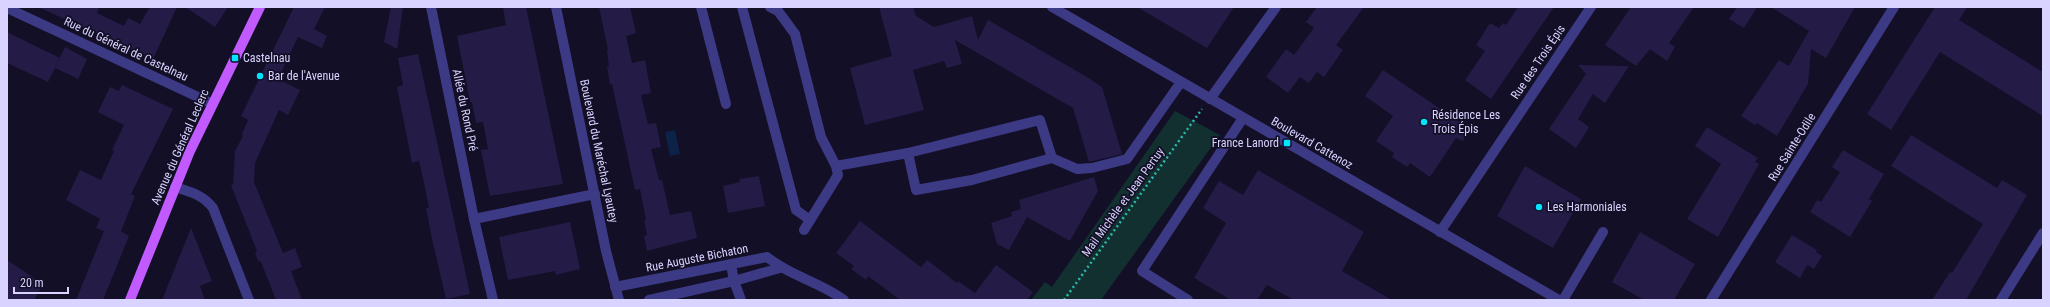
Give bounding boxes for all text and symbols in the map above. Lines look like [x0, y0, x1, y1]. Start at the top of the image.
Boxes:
street label: Rue du Général de Castelnau [62, 14, 191, 84]
street label: Rue des Trois Épis [1507, 22, 1568, 102]
place label: Castelnau [243, 51, 291, 65]
marker: Castelnau [230, 53, 240, 63]
street label: Allée du Rond Pré [449, 68, 481, 153]
place label: Bar de l'Avenue [268, 69, 340, 83]
marker: Bar de l'Avenue [255, 71, 265, 81]
street label: Boulevard du Maréchal Lyautey [577, 78, 621, 224]
street label: Avenue du Général Leclerc [148, 87, 212, 207]
place label: Résidence Les Trois Épis [1432, 108, 1500, 136]
street label: Rue Sainte-Odile [1766, 110, 1819, 184]
street label: Boulevard Cattenoz [1269, 114, 1355, 172]
marker: Résidence Les Trois Épis [1419, 117, 1429, 127]
place label: France Lanord [1212, 136, 1279, 150]
marker: France Lanord [1282, 138, 1292, 148]
street label: Mail Michèle et Jean Pertuy [1079, 145, 1167, 259]
place label: Les Harmoniales [1547, 200, 1627, 214]
marker: Les Harmoniales [1534, 202, 1544, 212]
street label: Rue Auguste Bichaton [645, 241, 750, 275]
scale bar [14, 269, 68, 295]
text: 20 m [20, 276, 44, 290]

